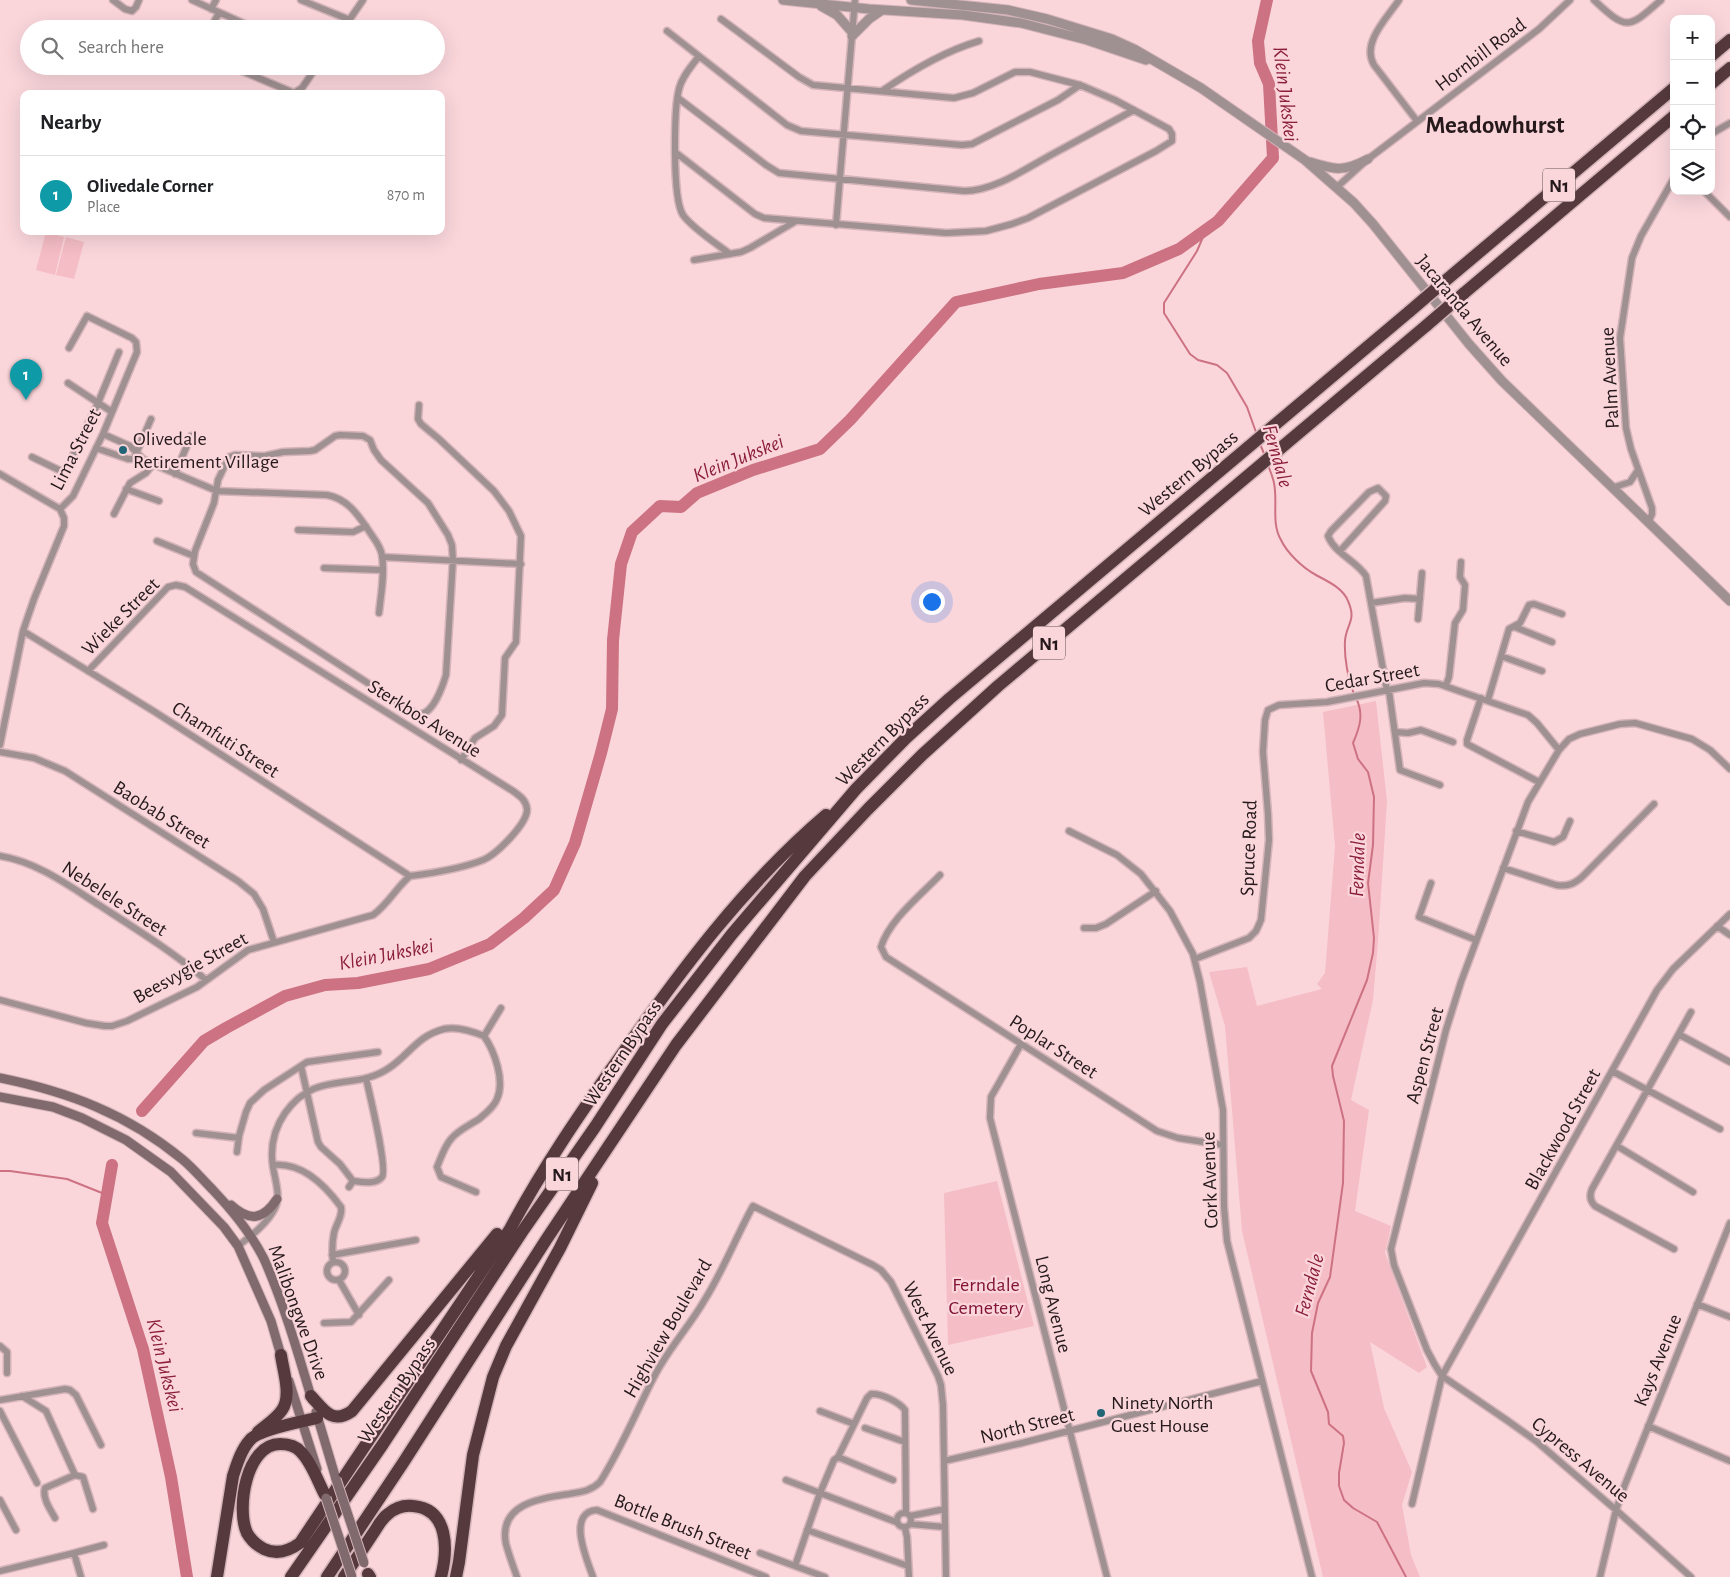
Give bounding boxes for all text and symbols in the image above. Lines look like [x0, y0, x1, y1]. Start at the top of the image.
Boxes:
street label: Hornbill Road [1432, 14, 1530, 95]
map controls [1670, 15, 1715, 195]
button: + [1670, 15, 1715, 60]
search box [20, 20, 445, 75]
icon: search [38, 34, 66, 62]
text: Search here [78, 38, 164, 57]
water label: Klein Jukskei [1269, 45, 1302, 143]
button: − [1670, 60, 1715, 105]
button: locate [1670, 105, 1715, 150]
text: Nearby [40, 112, 101, 133]
district label: Meadowhurst [1426, 113, 1565, 138]
button: layers [1670, 150, 1715, 195]
road number: N1 [1543, 168, 1575, 202]
text: Olivedale Corner [87, 177, 213, 196]
text: 1 [53, 187, 59, 203]
text: 870 m [387, 187, 425, 203]
text: Place [87, 199, 120, 215]
street label: Jacaranda Avenue [1412, 251, 1516, 370]
street label: Palm Avenue [1597, 327, 1623, 429]
pin: 1 [10, 359, 42, 400]
street label: Lima Street [47, 405, 105, 494]
water label: Ferndale [1259, 422, 1296, 490]
street label: Western Bypass [1135, 427, 1242, 521]
place label: Olivedale Retirement Village [133, 429, 279, 472]
water label: Klein Jukskei [690, 431, 787, 486]
marker: Olivedale Retirement Village [117, 444, 129, 456]
street label: Wieke Street [78, 574, 164, 659]
your location [919, 589, 945, 615]
road number: N1 [1033, 626, 1065, 660]
street label: Cedar Street [1323, 660, 1422, 696]
street label: Sterkbos Avenue [364, 676, 485, 762]
street label: Western Bypass [832, 689, 933, 790]
street label: Chamfuti Street [168, 698, 283, 782]
street label: Baobab Street [110, 777, 214, 853]
street label: Spruce Road [1237, 800, 1261, 896]
water label: Ferndale [1346, 833, 1369, 897]
street label: Nebelele Street [58, 858, 171, 940]
street label: Beesvygie Street [130, 928, 251, 1007]
water label: Klein Jukskei [337, 935, 436, 974]
street label: Western Bypass [580, 997, 665, 1110]
street label: Aspen Street [1402, 1004, 1448, 1106]
street label: Poplar Street [1006, 1011, 1102, 1083]
street label: Blackwood Street [1521, 1065, 1605, 1194]
street label: Cork Avenue [1198, 1131, 1222, 1229]
road number: N1 [546, 1158, 578, 1190]
street label: Malibongwe Drive [264, 1242, 332, 1382]
water label: Ferndale [1291, 1251, 1328, 1319]
street label: Long Avenue [1031, 1254, 1075, 1355]
street label: Highview Boulevard [620, 1256, 716, 1401]
park label: Ferndale Cemetery [949, 1275, 1024, 1318]
street label: West Avenue [899, 1278, 961, 1378]
street label: Kays Avenue [1630, 1312, 1685, 1409]
water label: Klein Jukskei [143, 1316, 186, 1415]
street label: Western Bypass [354, 1334, 439, 1447]
place label: Ninety North Guest House [1111, 1393, 1213, 1436]
street label: North Street [978, 1404, 1077, 1447]
marker: Ninety North Guest House [1095, 1407, 1107, 1419]
street label: Cypress Avenue [1528, 1413, 1633, 1506]
street label: Bottle Brush Street [611, 1490, 755, 1564]

